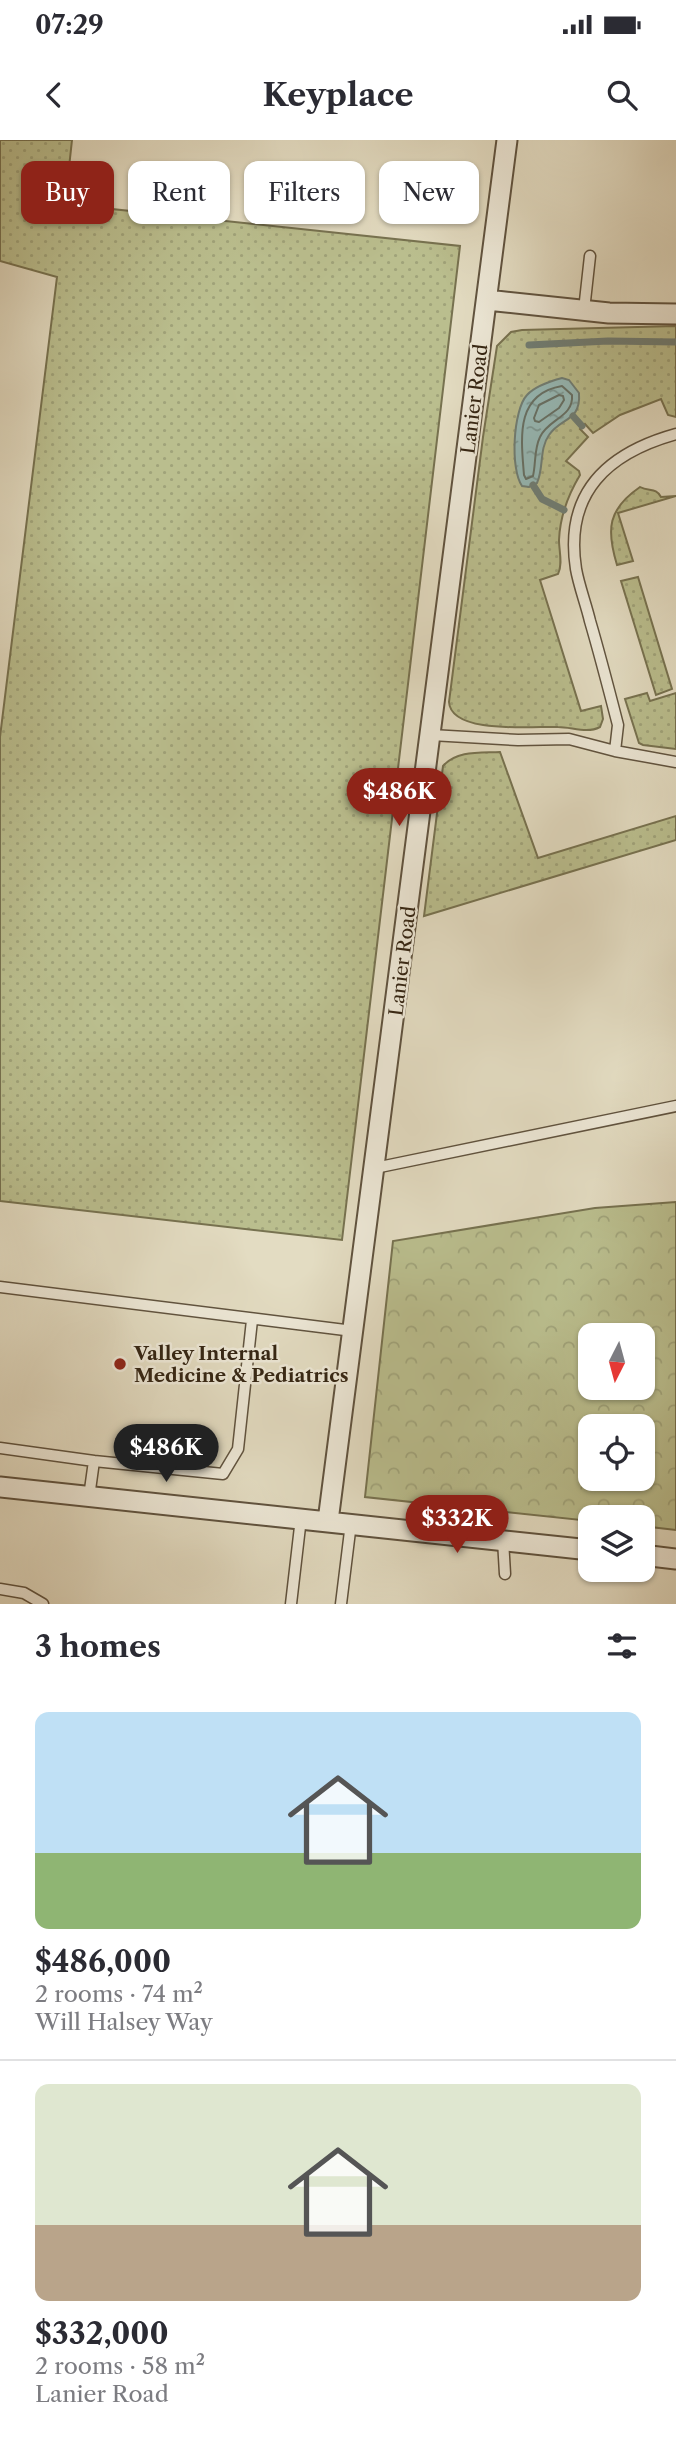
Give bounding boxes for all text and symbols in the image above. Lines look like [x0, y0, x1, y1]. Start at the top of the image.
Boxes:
text: 07:29 [35, 9, 104, 41]
text: Keyplace [262, 75, 414, 114]
icon: back [35, 76, 73, 114]
icon: search [603, 76, 641, 114]
chip: Buy [21, 161, 114, 224]
chip: Rent [128, 161, 230, 224]
chip: Filters [244, 161, 365, 224]
chip: New [379, 161, 479, 224]
street label: Lanier Road [456, 342, 493, 455]
pin: $486K [350, 768, 448, 828]
text: $486K [363, 777, 435, 805]
street label: Lanier Road [384, 904, 421, 1017]
north arrow [578, 1323, 654, 1400]
map controls [578, 1323, 655, 1582]
place label: Valley Internal Medicine & Pediatrics [133, 1342, 349, 1387]
marker: Valley Internal Medicine & Pediatrics [112, 1356, 128, 1372]
button: locate [578, 1414, 655, 1491]
pin: $486K [117, 1424, 215, 1484]
text: $486K [130, 1433, 202, 1461]
pin: $332K [408, 1496, 506, 1555]
text: $332K [422, 1504, 492, 1532]
button: layers [578, 1505, 655, 1582]
icon: filters [603, 1627, 641, 1665]
text: 3 homes [35, 1628, 161, 1665]
icon: home [275, 1757, 401, 1883]
text: $486,000 [35, 1943, 171, 1980]
text: 2 rooms · 74 m² [35, 1980, 203, 2008]
text: Will Halsey Way [35, 2008, 213, 2036]
icon: home [275, 2129, 401, 2255]
text: $332,000 [35, 2315, 169, 2352]
text: 2 rooms · 58 m² [35, 2352, 205, 2380]
text: Lanier Road [35, 2380, 169, 2408]

